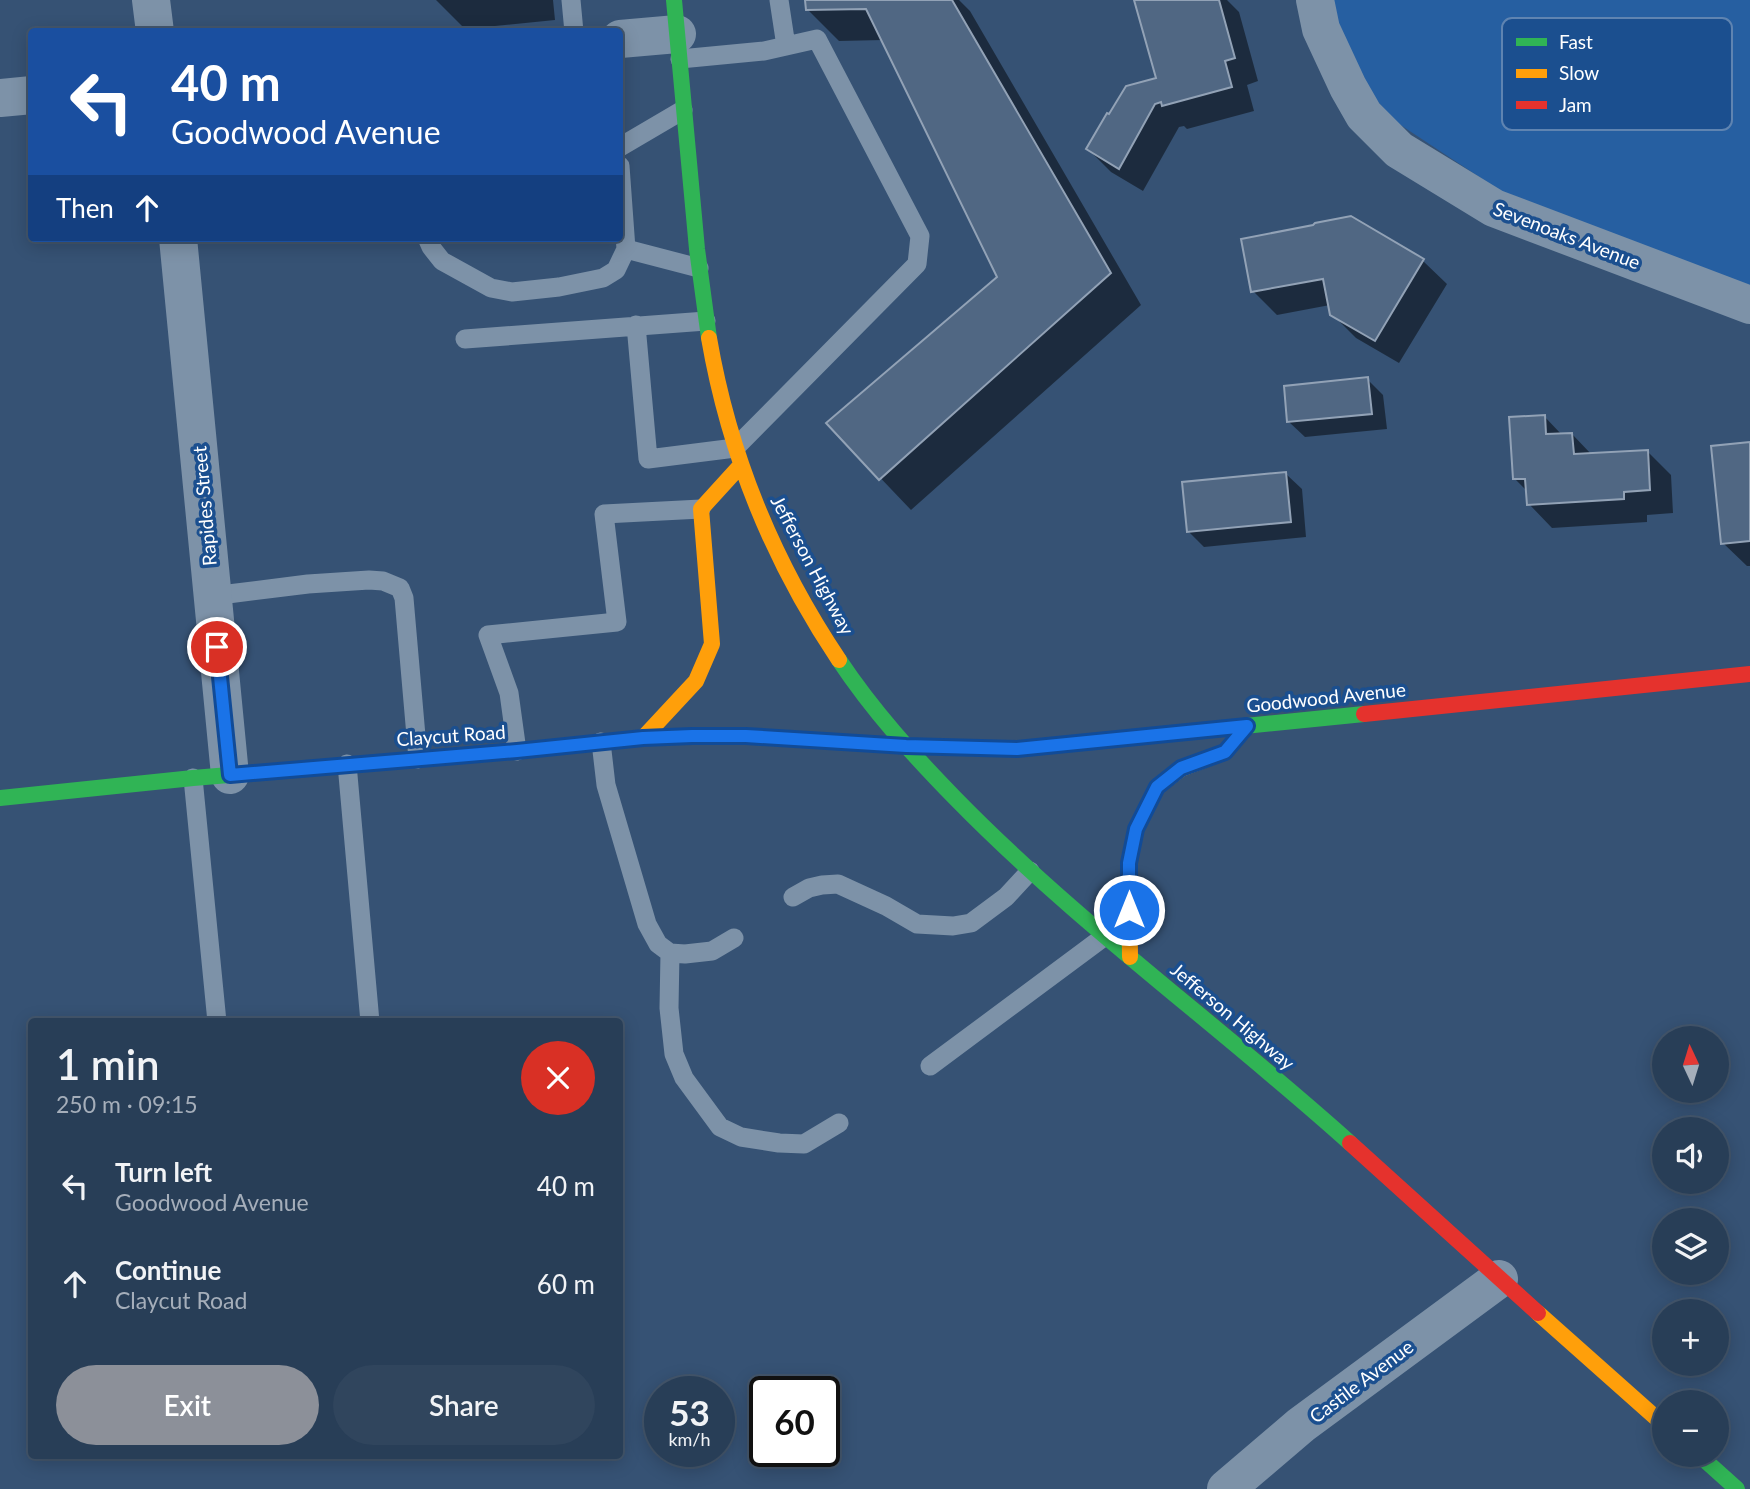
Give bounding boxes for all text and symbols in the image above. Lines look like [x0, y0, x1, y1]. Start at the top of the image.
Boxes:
legend [1502, 18, 1732, 130]
text: Fast [1559, 30, 1593, 53]
text: 40 m [171, 53, 281, 111]
icon: left [56, 56, 147, 147]
text: Slow [1559, 61, 1599, 84]
text: Jam [1559, 93, 1592, 116]
text: Goodwood Avenue [171, 112, 441, 151]
icon: ahead [128, 189, 166, 227]
text: Then [56, 192, 114, 224]
street label: Sevenoaks Avenue [1490, 196, 1644, 274]
street label: Rapides Street [187, 445, 221, 567]
street label: Jefferson Highway [767, 491, 860, 639]
pin [187, 617, 247, 677]
icon: arrive [198, 628, 236, 666]
street label: Goodwood Avenue [1245, 677, 1407, 717]
street label: Claycut Road [396, 720, 506, 750]
position arrow [1092, 873, 1166, 947]
street label: Jefferson Highway [1166, 958, 1300, 1075]
north arrow [1652, 1026, 1729, 1102]
map controls [1652, 1026, 1729, 1467]
text: 1 min [56, 1039, 160, 1089]
button: close [521, 1041, 595, 1115]
text: 250 m · 09:15 [56, 1090, 198, 1118]
button: sound [1652, 1117, 1729, 1194]
text: Turn left [115, 1156, 212, 1188]
icon: left [56, 1167, 94, 1205]
text: 40 m [537, 1170, 595, 1202]
text: Goodwood Avenue [115, 1188, 309, 1216]
button: layers [1652, 1208, 1729, 1285]
text: Continue [115, 1254, 221, 1286]
icon: ahead [56, 1265, 94, 1303]
text: 60 m [537, 1268, 595, 1300]
text: Claycut Road [115, 1286, 247, 1314]
button: + [1652, 1299, 1729, 1376]
street label: Castile Avenue [1305, 1335, 1417, 1427]
button: Exit [56, 1365, 319, 1445]
button: Share [333, 1365, 595, 1445]
speed limit sign: 60 [749, 1376, 840, 1467]
button: − [1652, 1390, 1729, 1467]
text: 53 [669, 1391, 710, 1433]
text: km/h [668, 1428, 711, 1450]

